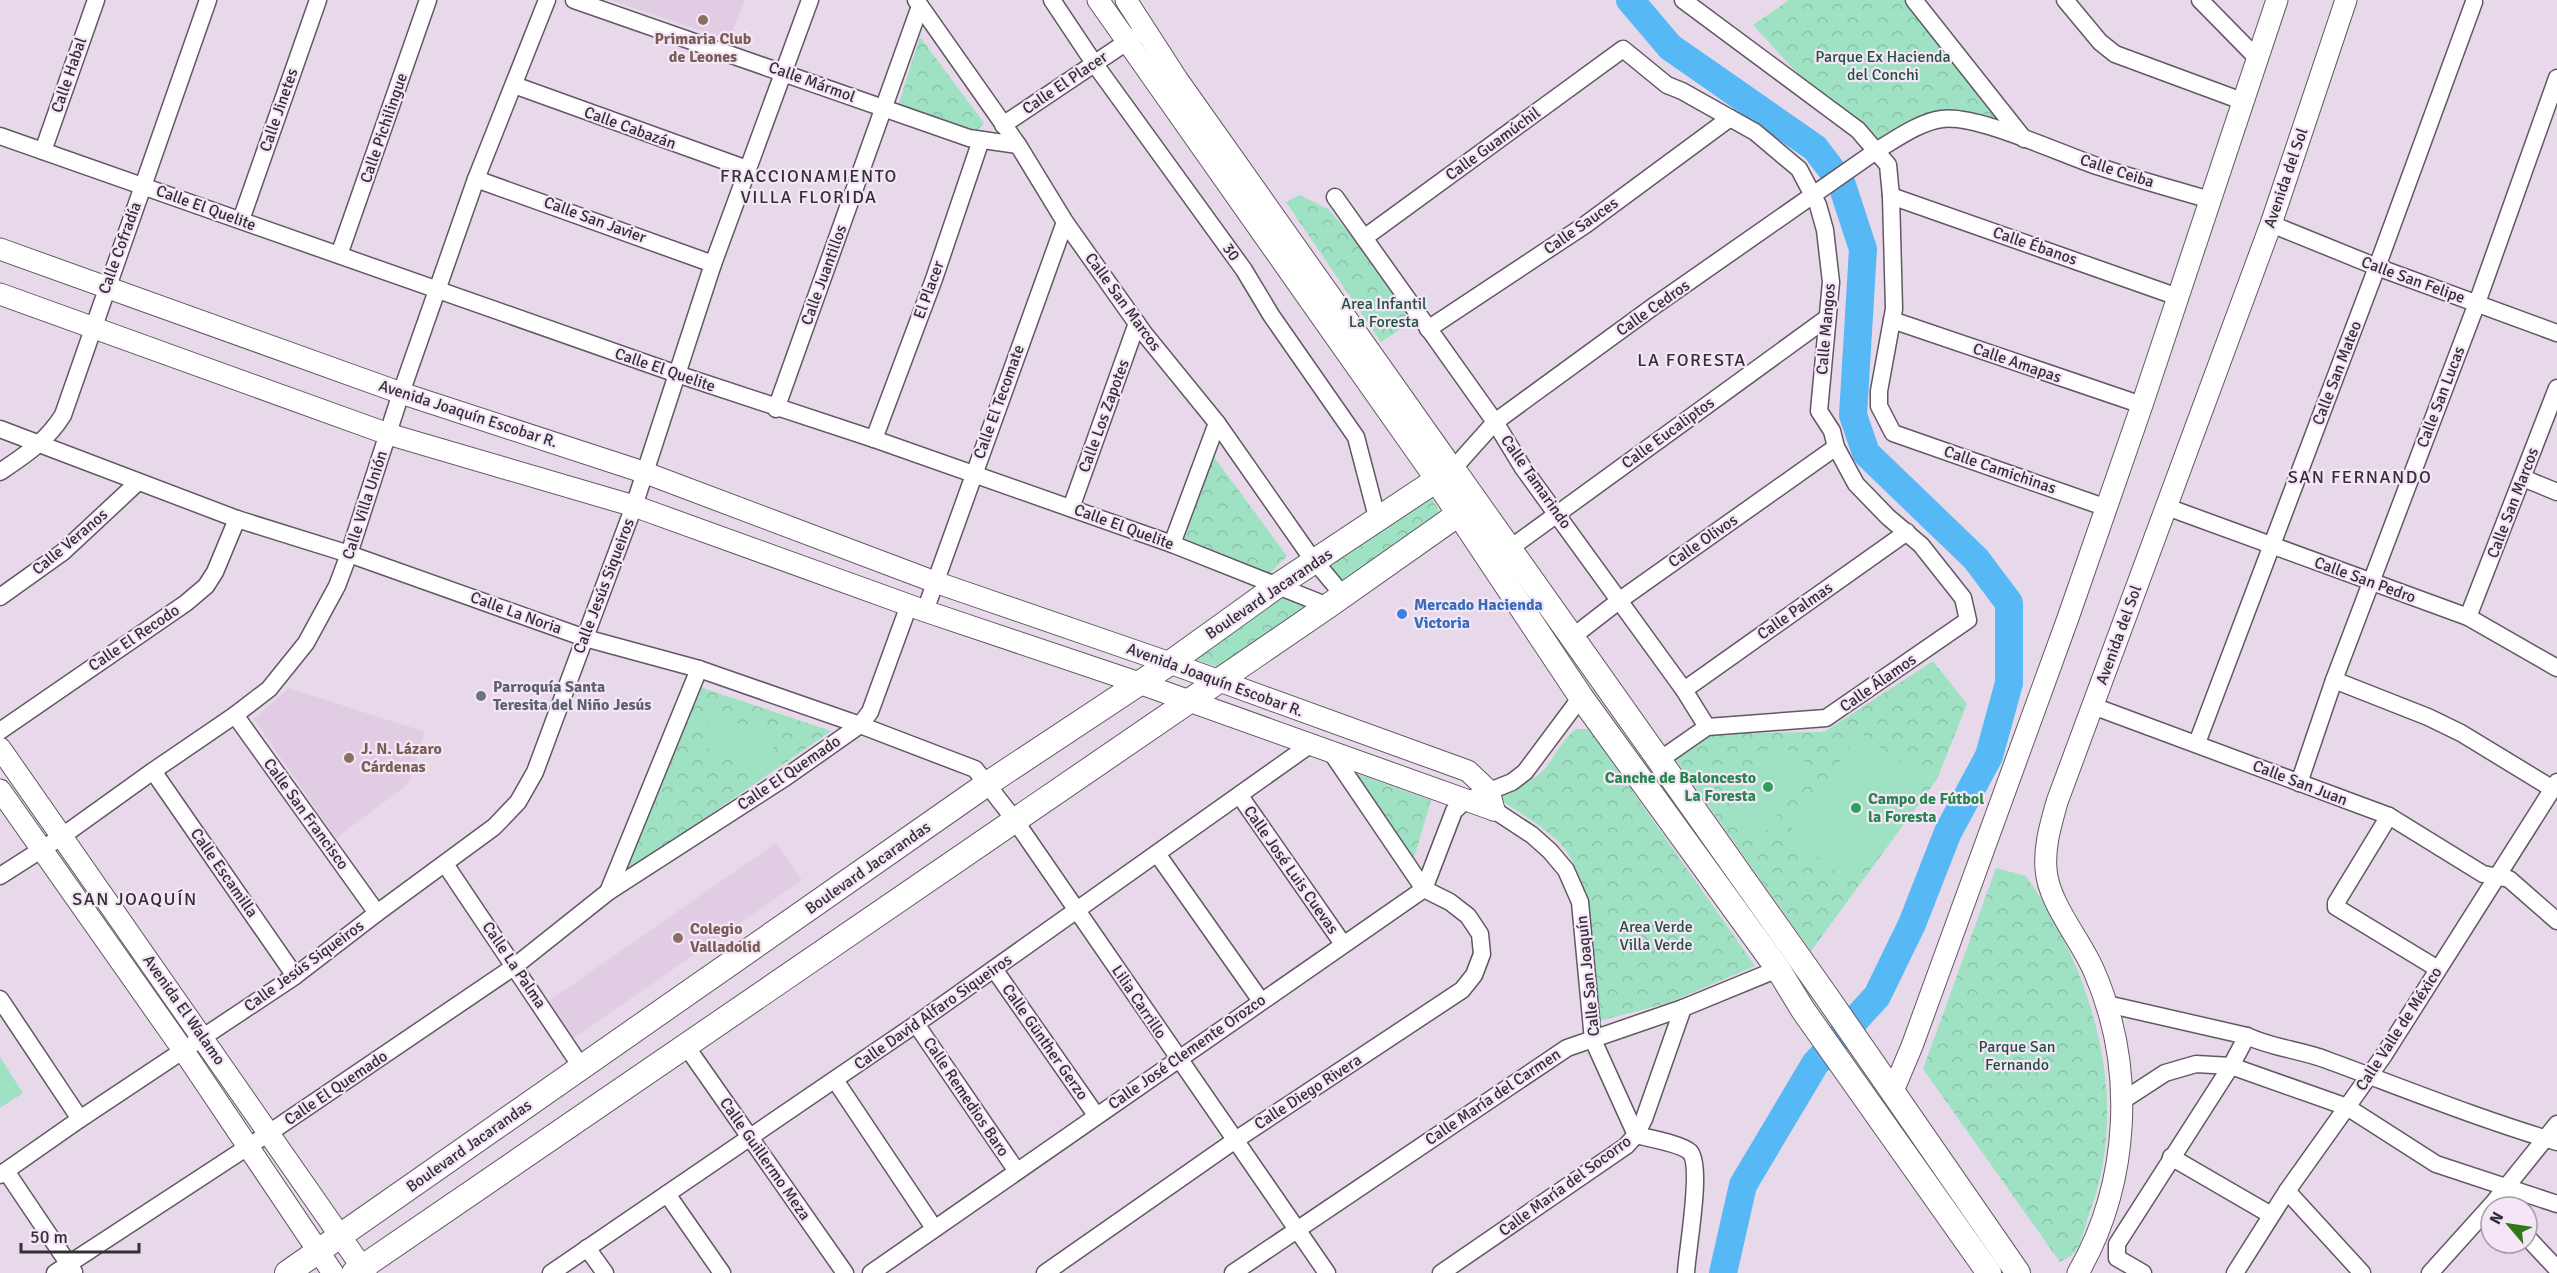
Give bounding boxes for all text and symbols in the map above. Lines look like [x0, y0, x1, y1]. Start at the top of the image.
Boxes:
marker: Primaria Club de Leones [696, 13, 710, 27]
place label: Primaria Club de Leones [655, 29, 752, 67]
street label: Calle Habal [47, 34, 91, 115]
street label: Calle El Placer [1018, 47, 1112, 119]
park label: Parque Ex Hacienda del Conchi [1815, 47, 1951, 85]
street label: Calle Mármol [766, 57, 858, 107]
street label: Calle Jinetes [255, 66, 303, 154]
street label: Calle Pichilingue [356, 70, 412, 186]
street label: Calle Cabazán [581, 102, 679, 154]
street label: Calle Guamúchil [1442, 103, 1544, 185]
street label: Avenida del Sol [2260, 125, 2313, 231]
street label: Calle Ceiba [2077, 150, 2157, 192]
district label: FRACCIONAMIENTO VILLA FLORIDA [720, 165, 898, 208]
street label: Calle El Quelite [153, 181, 259, 235]
street label: Calle San Javier [541, 192, 649, 248]
street label: Calle Sauces [1540, 193, 1622, 259]
street label: Calle Cofradía [94, 199, 146, 297]
street label: Calle Juantillos [797, 222, 851, 328]
street label: Calle Ébanos [1990, 222, 2080, 270]
street label: 30 [1218, 239, 1244, 265]
street label: Calle San Marcos [1081, 249, 1165, 355]
street label: Calle San Felipe [2358, 252, 2468, 308]
street label: El Placer [909, 258, 949, 322]
street label: Calle Cedros [1612, 275, 1694, 341]
street label: Calle Mangos [1812, 282, 1840, 376]
park label: Area Infantil La Foresta [1341, 294, 1427, 332]
street label: Calle San Mateo [2308, 318, 2366, 428]
street label: Calle Amapas [1970, 338, 2064, 388]
street label: Calle El Tecomate [969, 342, 1029, 462]
street label: Calle El Quelite [612, 343, 718, 397]
street label: Calle San Lucas [2413, 344, 2469, 450]
district label: LA FORESTA [1637, 349, 1747, 371]
street label: Calle Los Zapotes [1074, 357, 1134, 475]
street label: Avenida Joaquín Escobar R. [376, 376, 560, 452]
street label: Calle Eucaliptos [1618, 393, 1718, 473]
street label: Calle Tamarindo [1496, 431, 1576, 533]
street label: Calle Camichinas [1941, 441, 2059, 499]
street label: Calle San Marcos [2483, 445, 2543, 561]
street label: Calle Villa Unión [338, 448, 392, 562]
district label: SAN FERNANDO [2288, 466, 2432, 488]
street label: Calle El Quelite [1071, 500, 1177, 554]
street label: Calle Veranos [28, 505, 112, 579]
street label: Calle Olivos [1665, 510, 1741, 572]
street label: Calle Jesús Siqueiros [569, 515, 639, 657]
street label: Boulevard Jacarandas [1202, 544, 1336, 644]
street label: Calle San Pedro [2312, 552, 2418, 608]
street label: Calle Palmas [1753, 578, 1837, 644]
street label: Avenida del Sol [2092, 582, 2146, 687]
street label: Calle La Noria [468, 587, 564, 639]
place label: Mercado Hacienda Victoria [1414, 595, 1543, 633]
street label: Calle El Recodo [85, 600, 183, 676]
marker: Mercado Hacienda Victoria [1395, 607, 1409, 621]
street label: Avenida Joaquín Escobar R. [1124, 639, 1306, 721]
street label: Calle Álamos [1836, 649, 1920, 717]
place label: Parroquía Santa Teresita del Niño Jesús [493, 677, 651, 715]
marker: Parroquía Santa Teresita del Niño Jesús [474, 689, 488, 703]
street label: Calle El Quemado [734, 731, 844, 815]
place label: J. N. Lázaro Cárdenas [361, 739, 442, 777]
marker: J. N. Lázaro Cárdenas [342, 751, 356, 765]
street label: Calle San Francisco [259, 754, 353, 874]
street label: Calle San Juan [2250, 756, 2350, 810]
place label: Canche de Baloncesto La Foresta [1605, 768, 1756, 806]
marker: Canche de Baloncesto La Foresta [1761, 780, 1775, 794]
place label: Campo de Fútbol la Foresta [1868, 789, 1984, 827]
marker: Campo de Fútbol la Foresta [1849, 801, 1863, 815]
street label: Calle José Luis Cuevas [1239, 802, 1343, 938]
street label: Boulevard Jacarandas [801, 817, 935, 919]
street label: Calle Escamilla [186, 824, 262, 922]
district label: SAN JOAQUÍN [72, 888, 198, 910]
street label: Calle San Joaquín [1572, 915, 1604, 1037]
street label: Calle Jesús Siqueiros [240, 916, 368, 1016]
park label: Area Verde Villa Verde [1619, 917, 1693, 955]
street label: Calle La Palma [478, 918, 550, 1012]
place label: Colegio Valladolid [690, 919, 761, 957]
marker: Colegio Valladolid [671, 931, 685, 945]
street label: Calle David Alfaro Siqueiros [850, 950, 1016, 1074]
street label: Avenida El Walamo [138, 951, 230, 1069]
street label: Lilia Carrillo [1107, 961, 1171, 1043]
street label: Calle Valle de México [2351, 963, 2447, 1095]
street label: Calle Günther Gerzo [997, 980, 1093, 1104]
street label: Calle José Clemente Orozco [1104, 990, 1270, 1114]
street label: Calle Remedios Baro [919, 1033, 1013, 1161]
park label: Parque San Fernando [1978, 1037, 2056, 1075]
street label: Calle María del Carmen [1421, 1044, 1565, 1150]
street label: Calle El Quemado [281, 1046, 391, 1130]
street label: Calle Diego Rivera [1251, 1050, 1365, 1134]
street label: Calle Guillermo Meza [715, 1094, 815, 1224]
street label: Boulevard Jacarandas [402, 1095, 536, 1197]
street label: Calle María del Socorro [1495, 1131, 1635, 1241]
north arrow [2479, 1195, 2539, 1255]
text: N [2485, 1208, 2508, 1228]
scale bar [21, 1216, 140, 1254]
text: 50 m [30, 1226, 68, 1248]

